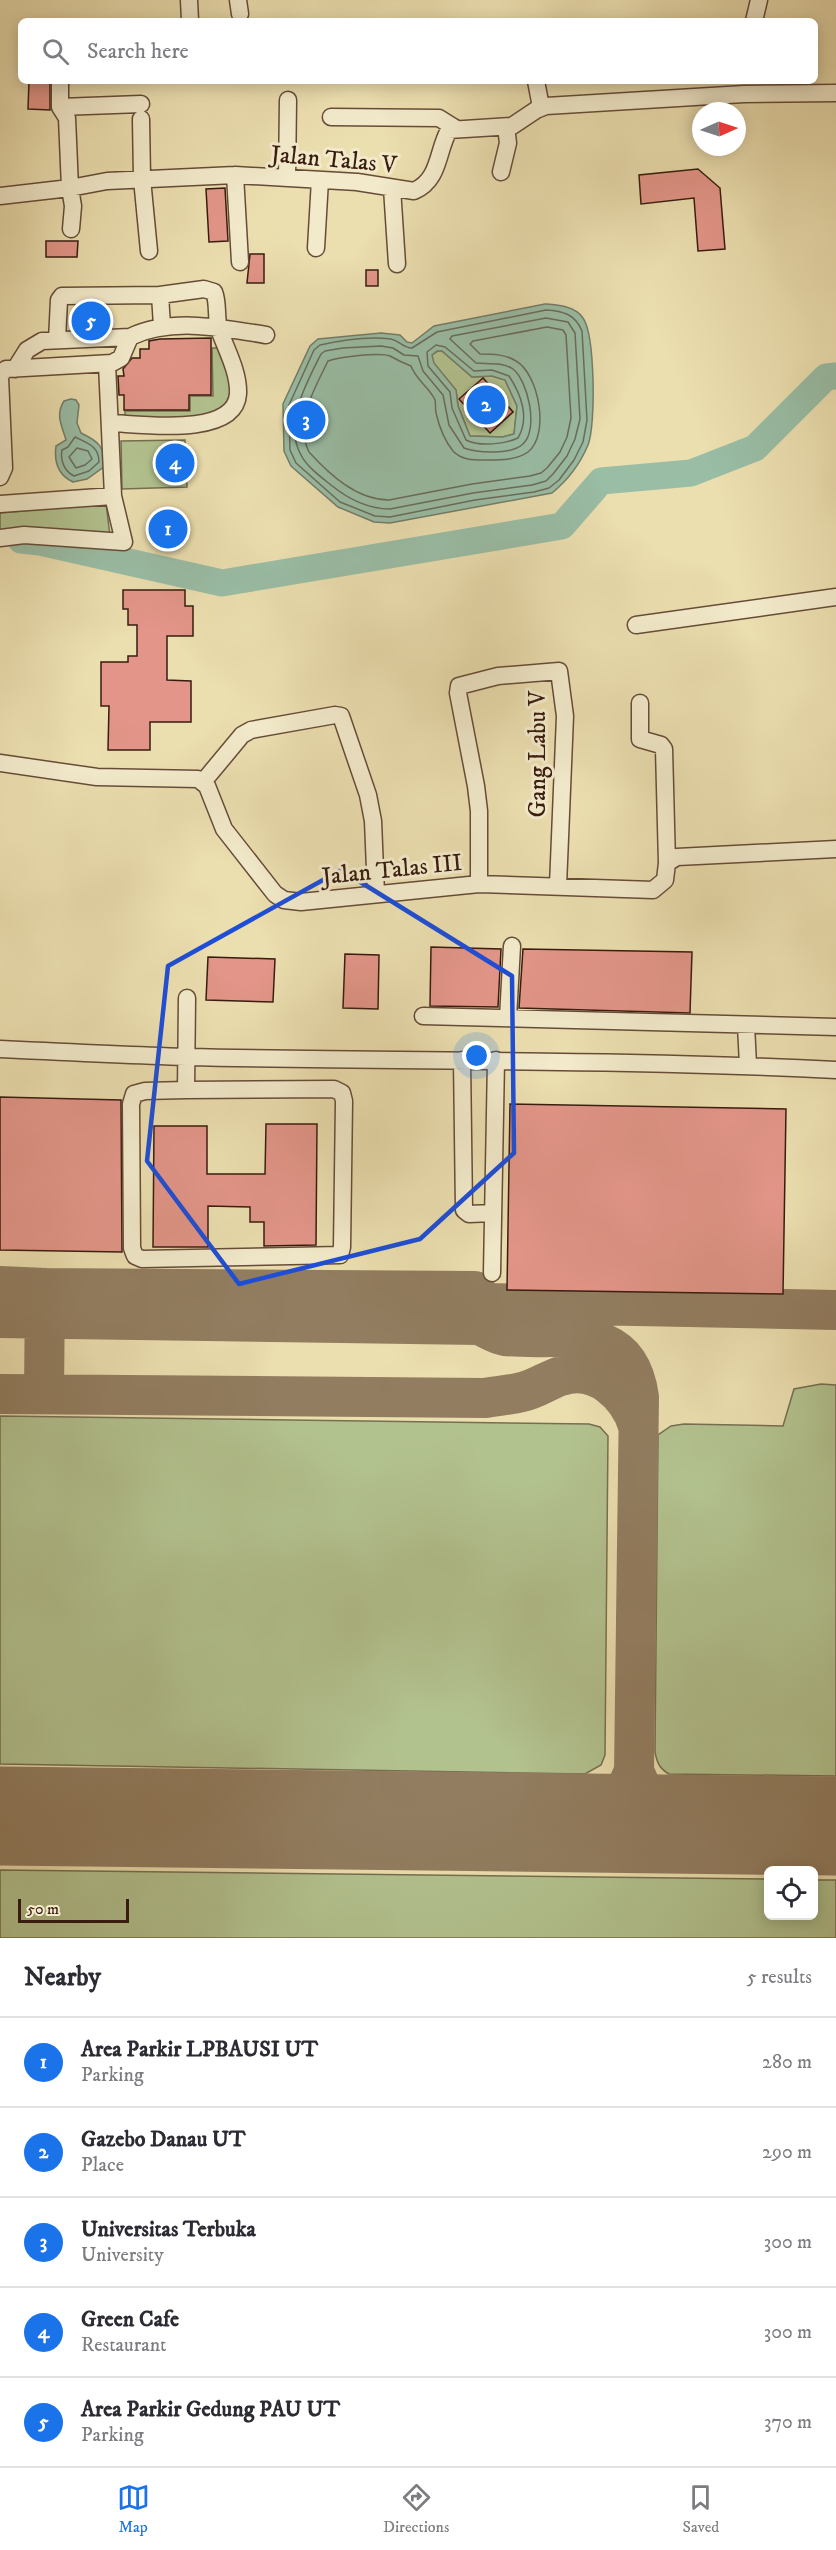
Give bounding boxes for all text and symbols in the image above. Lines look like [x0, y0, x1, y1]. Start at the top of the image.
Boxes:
search box [18, 18, 818, 84]
icon: search [39, 35, 72, 68]
text: Search here [87, 38, 189, 65]
north arrow [692, 102, 746, 156]
street label: Jalan Talas V [268, 139, 399, 181]
pin: 5 [72, 298, 110, 344]
pin: 2 [466, 382, 506, 428]
pin: 3 [286, 398, 326, 442]
pin: 4 [156, 440, 195, 486]
pin: 1 [148, 506, 188, 552]
street label: Gang Labu V [523, 690, 553, 818]
street label: Jalan Talas III [319, 848, 464, 892]
your location [462, 1041, 491, 1070]
map controls [764, 1866, 818, 1920]
button: locate [764, 1866, 818, 1920]
scale bar [18, 1896, 129, 1924]
text: 50 m [27, 1899, 59, 1919]
text: Nearby [24, 1961, 101, 1994]
text: 5 results [747, 1965, 812, 1990]
text: Area Parkir LPBAUSI UT [81, 2036, 318, 2063]
text: 1 [40, 2050, 47, 2075]
text: 280 m [762, 2050, 812, 2075]
text: Parking [81, 2063, 144, 2088]
text: Gazebo Danau UT [81, 2126, 246, 2153]
text: 2 [39, 2140, 48, 2165]
text: 290 m [762, 2140, 812, 2165]
text: Place [81, 2153, 124, 2178]
text: Universitas Terbuka [81, 2216, 256, 2243]
text: 3 [40, 2230, 47, 2255]
text: 300 m [764, 2230, 812, 2255]
text: University [81, 2243, 164, 2268]
text: Green Cafe [81, 2306, 179, 2333]
text: 4 [38, 2320, 49, 2345]
text: 300 m [764, 2320, 812, 2345]
text: Restaurant [81, 2333, 166, 2358]
text: Area Parkir Gedung PAU UT [81, 2396, 340, 2423]
text: 5 [39, 2410, 48, 2435]
text: 370 m [764, 2410, 812, 2435]
text: Parking [81, 2423, 144, 2448]
tab: Map [117, 2481, 150, 2537]
tab: Directions [383, 2481, 449, 2537]
tab: Saved [683, 2481, 719, 2537]

